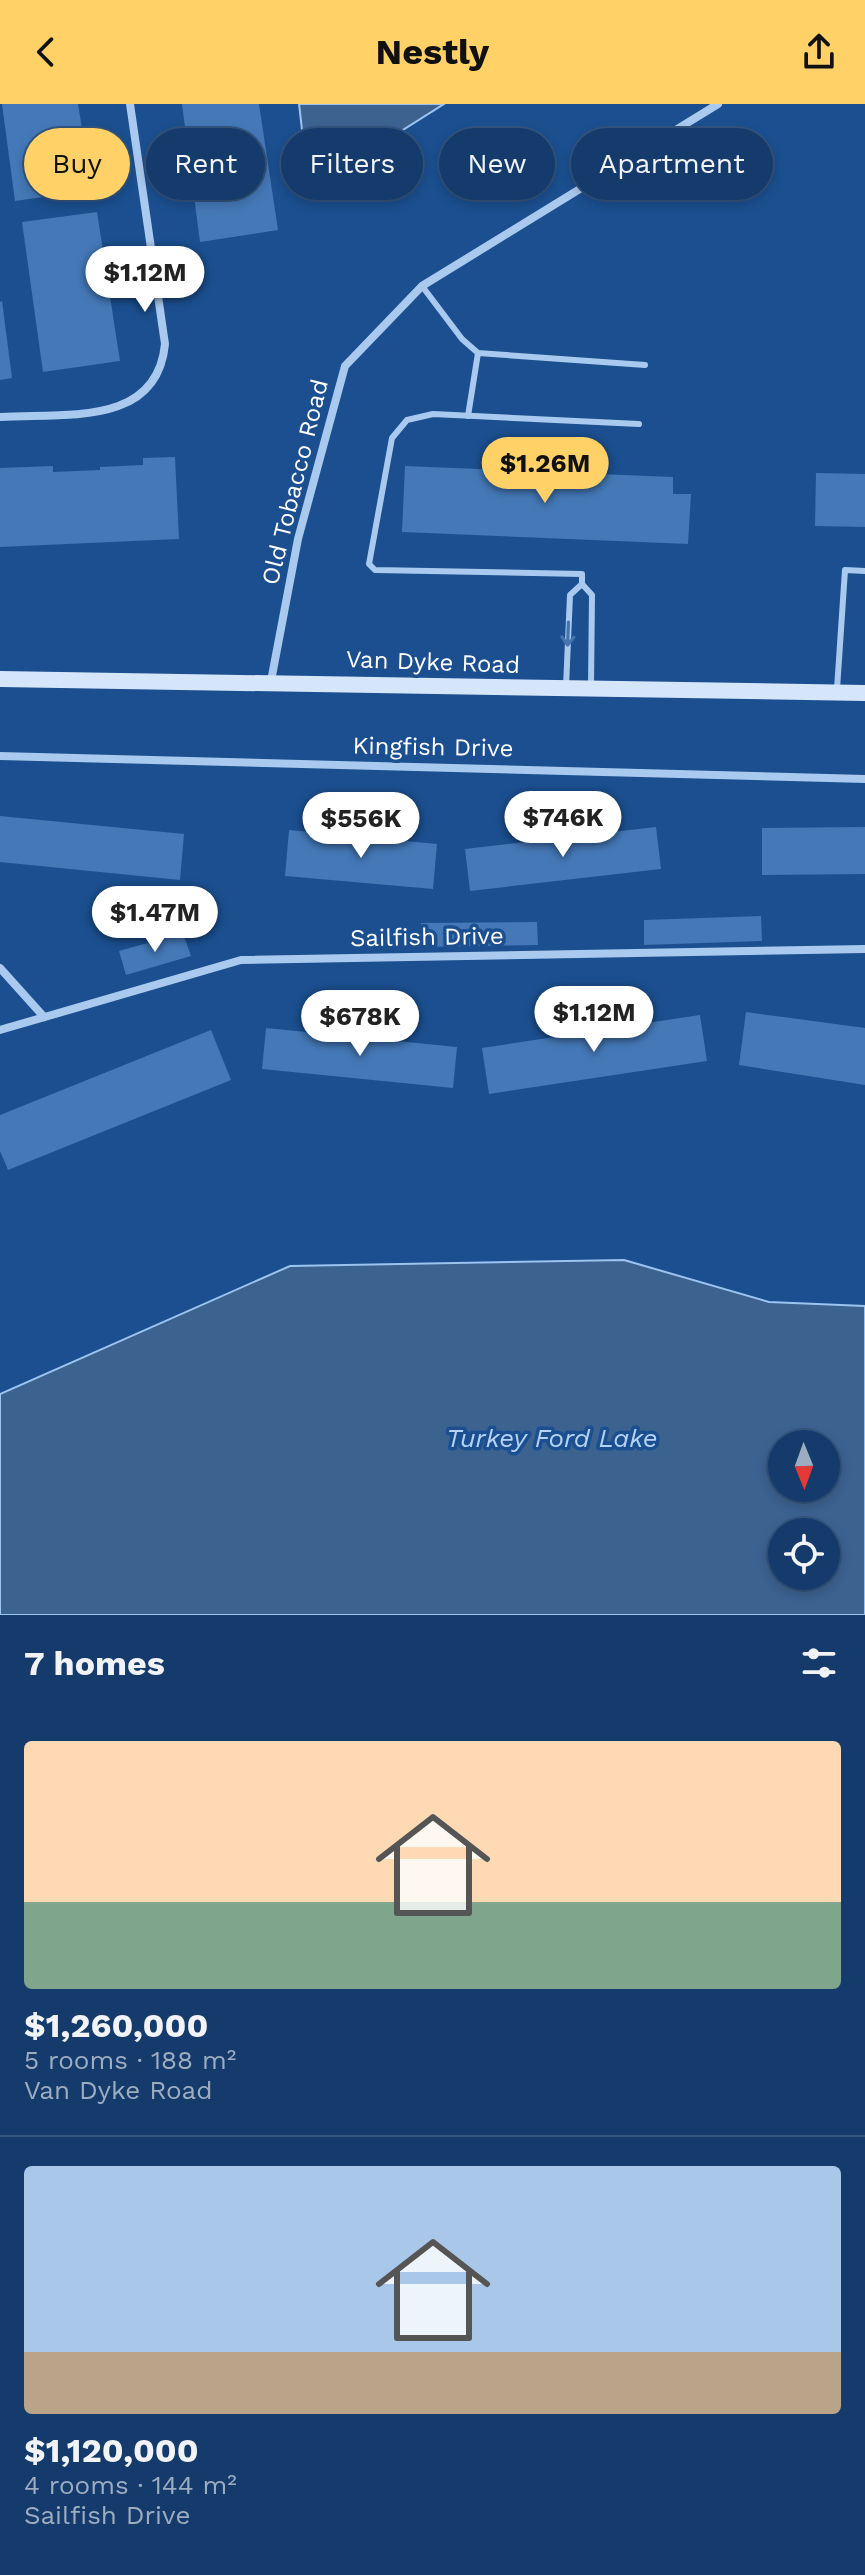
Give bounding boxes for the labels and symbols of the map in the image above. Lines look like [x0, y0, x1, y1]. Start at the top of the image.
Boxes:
pin: $1.12M [80, 246, 210, 314]
street label: Old Tobacco Road [256, 376, 334, 588]
pin: $1.26M [480, 437, 610, 505]
one-way arrow [561, 620, 576, 647]
street label: Van Dyke Road [346, 645, 520, 679]
street label: Kingfish Drive [352, 732, 514, 762]
pin: $746K [507, 791, 619, 859]
pin: $556K [305, 792, 417, 860]
pin: $1.47M [90, 886, 220, 954]
street label: Sailfish Drive [350, 922, 504, 952]
pin: $1.12M [529, 986, 659, 1054]
pin: $678K [304, 990, 416, 1058]
water label: Turkey Ford Lake [446, 1423, 658, 1453]
north arrow [768, 1430, 840, 1502]

